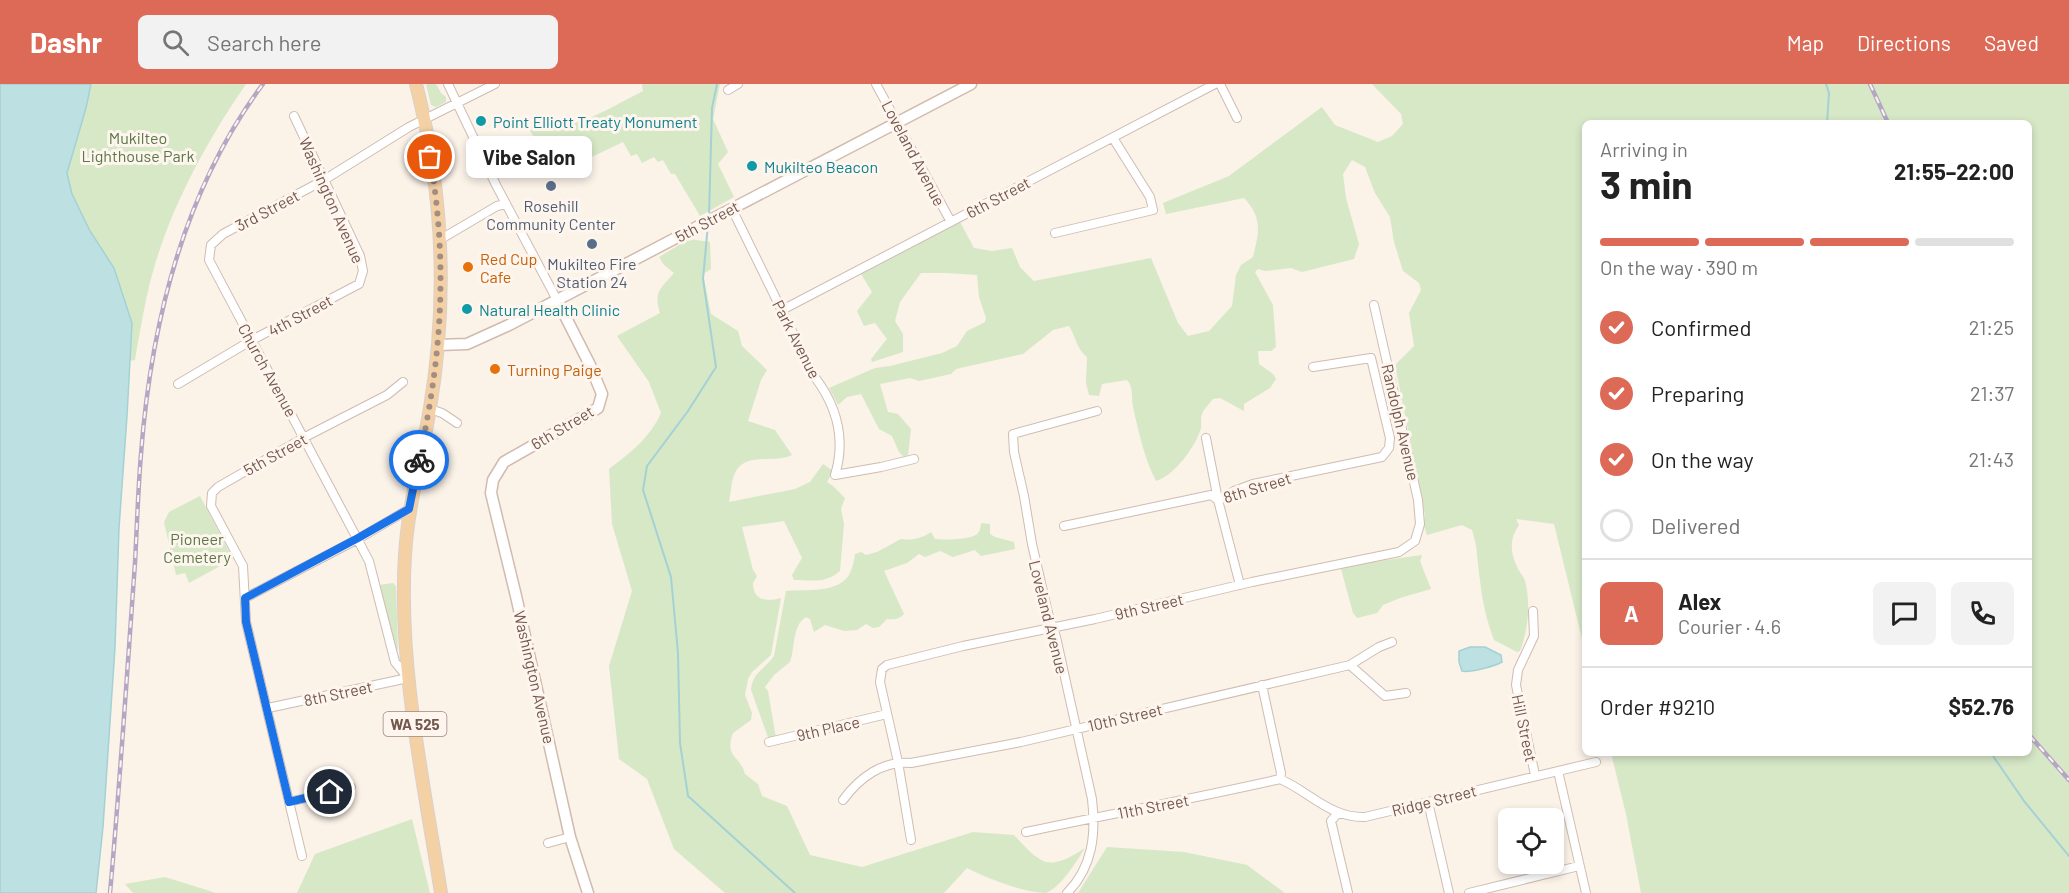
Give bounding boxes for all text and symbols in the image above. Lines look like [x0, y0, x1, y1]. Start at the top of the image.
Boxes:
search box [138, 15, 558, 69]
text: Dashr [30, 25, 102, 59]
icon: search [159, 26, 192, 59]
text: Search here [207, 29, 321, 55]
text: Map [1787, 30, 1824, 55]
text: Directions [1857, 30, 1951, 55]
text: Saved [1984, 30, 2039, 55]
street label: Loveland Avenue [878, 97, 950, 209]
place label: Point Elliott Treaty Monument [493, 112, 698, 131]
marker: Point Elliott Treaty Monument [474, 114, 488, 128]
park label: Mukilteo Lighthouse Park [82, 128, 194, 165]
pin [404, 131, 455, 182]
street label: Washington Avenue [296, 134, 368, 266]
callout: Vibe Salon [466, 136, 592, 178]
text: Arriving in [1600, 137, 1688, 161]
icon: bag [413, 140, 446, 173]
text: Vibe Salon [482, 145, 576, 169]
place label: Mukilteo Beacon [764, 157, 878, 176]
text: 21:55–22:00 [1894, 158, 2014, 184]
marker: Mukilteo Beacon [745, 159, 759, 173]
text: 3 min [1600, 160, 1693, 207]
street label: 6th Street [963, 172, 1033, 222]
marker: Rosehill Community Center [544, 179, 558, 193]
street label: 3rd Street [232, 185, 302, 235]
place label: Rosehill Community Center [486, 196, 616, 233]
street label: 5th Street [672, 196, 742, 246]
marker: Mukilteo Fire Station 24 [585, 237, 599, 251]
place label: Red Cup Cafe [480, 249, 537, 286]
place label: Mukilteo Fire Station 24 [547, 254, 637, 291]
text: On the way · 390 m [1600, 255, 1758, 279]
marker: Red Cup Cafe [461, 260, 475, 274]
street label: 4th Street [265, 290, 335, 340]
street label: Park Avenue [769, 297, 825, 381]
place label: Natural Health Clinic [479, 300, 620, 319]
marker: Natural Health Clinic [460, 302, 474, 316]
icon: check [1600, 311, 1633, 344]
text: Confirmed [1651, 314, 1751, 340]
text: 21:25 [1969, 315, 2014, 339]
street label: Church Avenue [235, 320, 301, 420]
place label: Turning Paige [507, 360, 602, 379]
marker: Turning Paige [488, 362, 502, 376]
street label: Randolph Avenue [1378, 362, 1424, 482]
icon: check [1600, 377, 1633, 410]
text: Preparing [1651, 380, 1744, 406]
text: 21:37 [1970, 381, 2014, 405]
street label: 6th Street [527, 401, 597, 453]
street label: 5th Street [240, 429, 310, 479]
courier [389, 430, 449, 490]
icon: check [1600, 443, 1633, 476]
icon: bike [403, 444, 436, 477]
text: On the way [1651, 446, 1754, 472]
text: 21:43 [1968, 447, 2014, 471]
street label: 8th Street [1221, 468, 1293, 506]
text: Delivered [1651, 512, 1740, 538]
park label: Pioneer Cemetery [163, 529, 231, 566]
street label: Loveland Avenue [1026, 558, 1072, 676]
button: chat [1873, 582, 1936, 645]
button: phone [1951, 582, 2014, 645]
text: Alex [1678, 588, 1721, 614]
street label: 9th Street [1113, 589, 1185, 623]
text: A [1624, 600, 1639, 626]
street label: Washington Avenue [510, 609, 560, 745]
text: Courier · 4.6 [1678, 614, 1781, 638]
street label: 8th Street [302, 676, 374, 710]
street label: Hill Street [1509, 692, 1541, 764]
text: Order #9210 [1600, 693, 1715, 719]
text: $52.76 [1949, 693, 2014, 719]
street label: 10th Street [1086, 699, 1164, 735]
road number: WA 525 [384, 712, 446, 736]
street label: 9th Place [795, 712, 861, 744]
pin [304, 766, 355, 817]
icon: home [313, 775, 346, 808]
street label: Ridge Street [1390, 780, 1478, 820]
street label: 11th Street [1116, 790, 1190, 822]
map controls [1498, 808, 1564, 874]
button: locate [1498, 808, 1564, 874]

